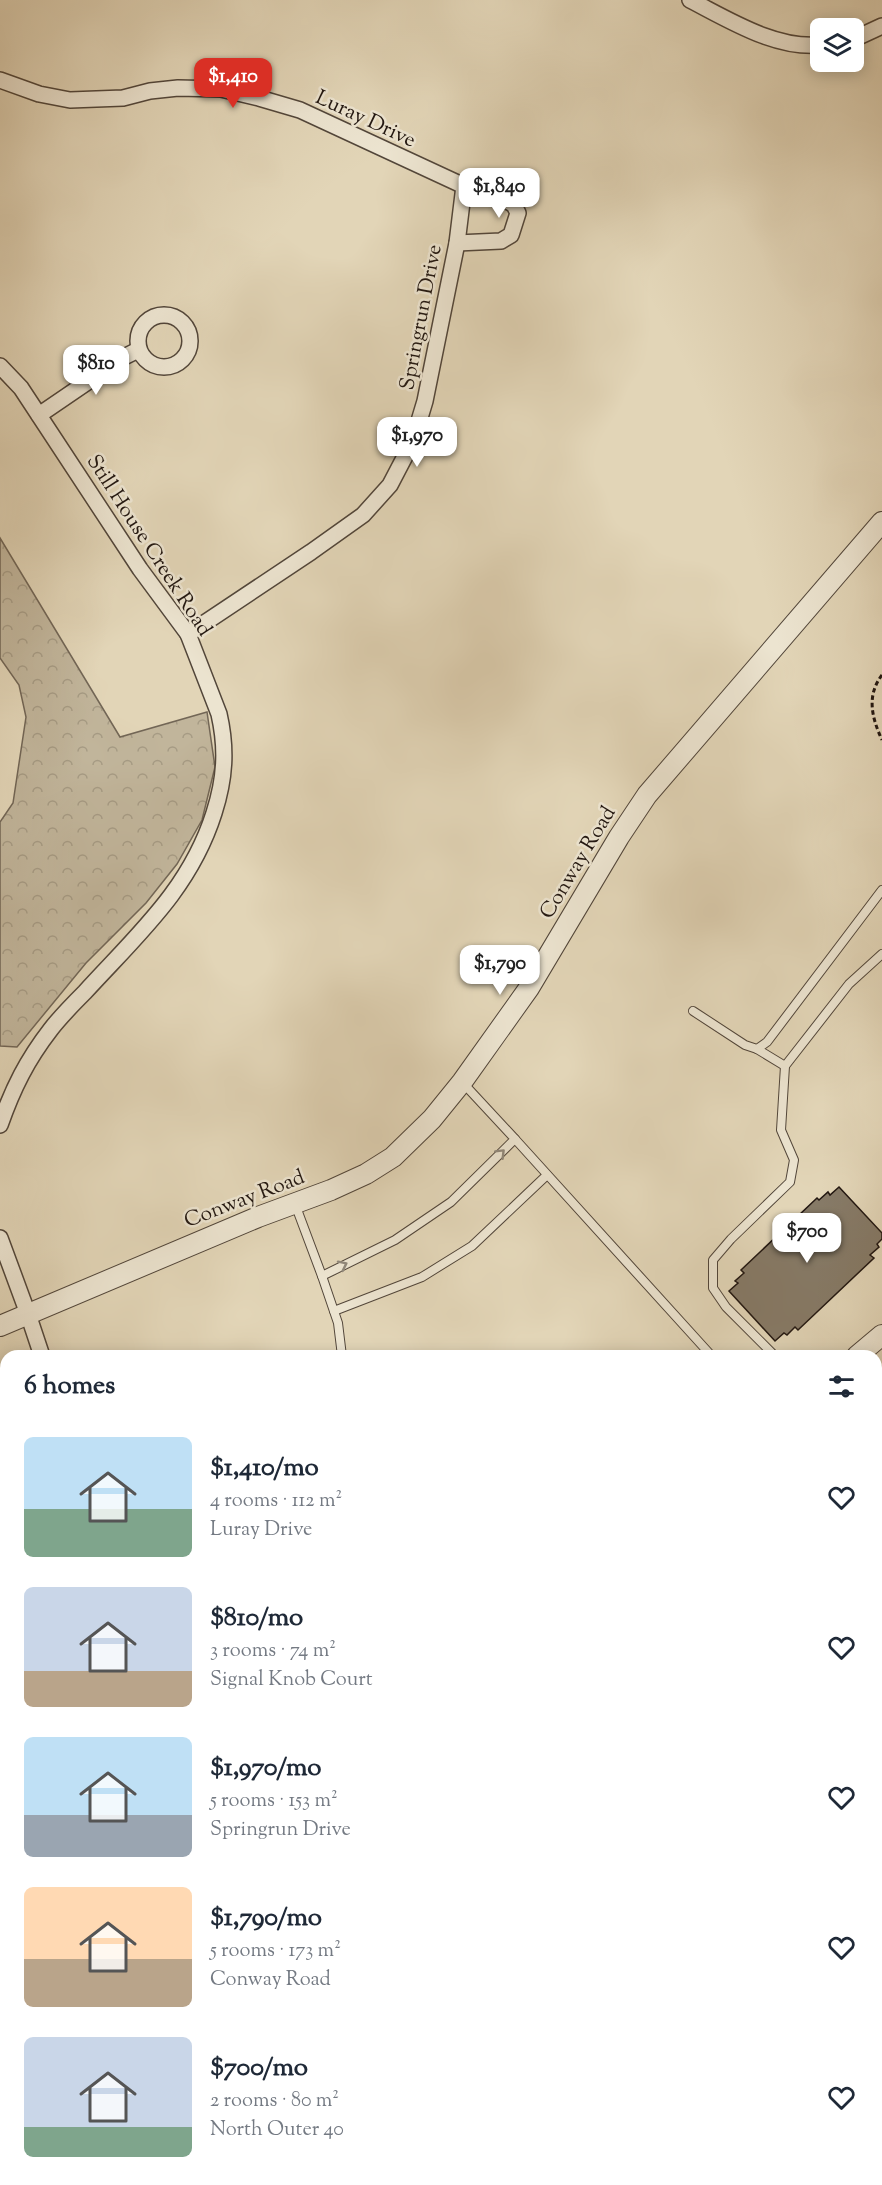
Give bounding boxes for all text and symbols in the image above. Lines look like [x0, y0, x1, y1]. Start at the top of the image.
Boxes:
map controls [810, 18, 864, 72]
button: layers [810, 18, 864, 72]
pin: $1,410 [184, 58, 282, 109]
text: $1,410 [208, 63, 258, 92]
street label: Luray Drive [310, 84, 420, 156]
pin: $1,840 [450, 168, 548, 219]
text: $1,840 [473, 173, 525, 202]
street label: Springrun Drive [393, 242, 451, 393]
pin: $810 [60, 345, 132, 396]
text: $810 [77, 350, 115, 379]
pin: $1,970 [368, 417, 466, 468]
text: $1,970 [391, 422, 443, 451]
street label: Still House Creek Road [78, 449, 219, 643]
street label: Conway Road [533, 801, 624, 925]
pin: $1,790 [451, 945, 549, 996]
text: $1,790 [474, 950, 526, 979]
one-way arrow [494, 1149, 504, 1160]
street label: Conway Road [180, 1163, 309, 1237]
pin: $700 [771, 1213, 843, 1264]
text: $700 [786, 1218, 828, 1247]
one-way arrow [337, 1261, 348, 1273]
text: 6 homes [24, 1368, 115, 1405]
icon: filters [825, 1370, 858, 1403]
text: $1,410/mo [210, 1450, 319, 1487]
icon: home [72, 1461, 144, 1533]
icon: heart [825, 1481, 858, 1514]
text: 4 rooms · 112 m² [210, 1487, 342, 1516]
text: Luray Drive [210, 1516, 312, 1545]
text: $810/mo [210, 1600, 303, 1637]
icon: home [72, 1611, 144, 1683]
icon: heart [825, 1631, 858, 1664]
text: 3 rooms · 74 m² [210, 1637, 336, 1666]
text: Signal Knob Court [210, 1666, 373, 1695]
text: $1,970/mo [210, 1750, 322, 1787]
icon: home [72, 1761, 144, 1833]
icon: heart [825, 1781, 858, 1814]
text: 5 rooms · 153 m² [210, 1787, 338, 1816]
text: Springrun Drive [210, 1816, 351, 1845]
text: $1,790/mo [210, 1900, 322, 1937]
icon: home [72, 1911, 144, 1983]
icon: heart [825, 1931, 858, 1964]
text: 5 rooms · 173 m² [210, 1937, 341, 1966]
text: Conway Road [210, 1966, 331, 1995]
text: $700/mo [210, 2050, 308, 2087]
icon: home [72, 2061, 144, 2133]
icon: heart [825, 2081, 858, 2114]
text: 2 rooms · 80 m² [210, 2087, 339, 2116]
text: North Outer 40 [210, 2116, 344, 2145]

